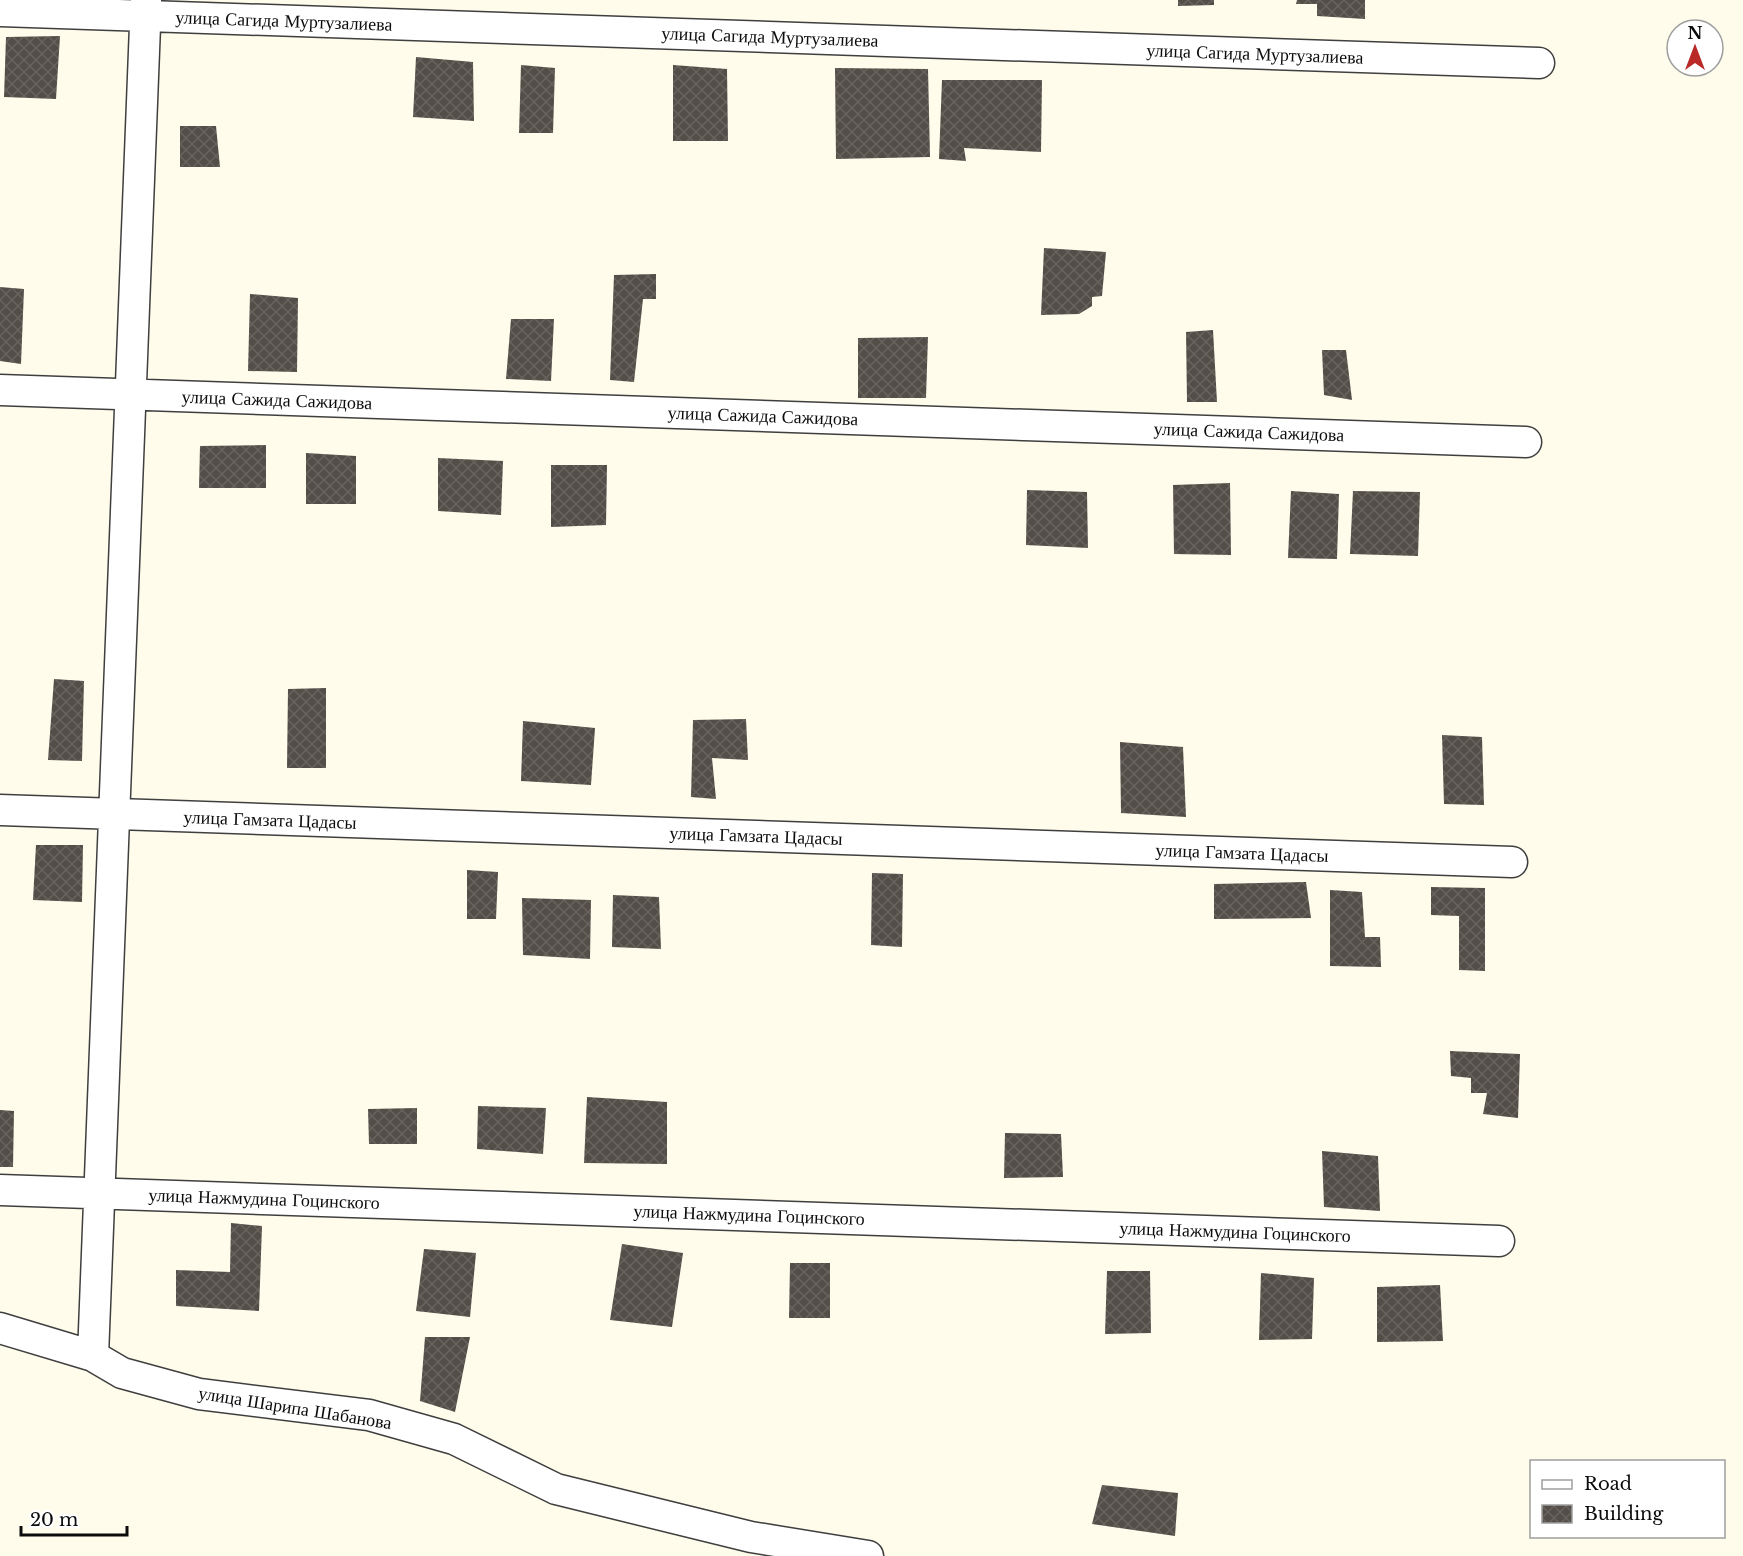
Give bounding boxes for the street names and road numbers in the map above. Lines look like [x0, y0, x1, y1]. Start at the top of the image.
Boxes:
street label: улица Сагида Муртузалиева [175, 6, 393, 36]
street label: улица Сагида Муртузалиева [661, 22, 879, 52]
street label: улица Сагида Муртузалиева [1146, 39, 1364, 69]
street label: улица Сажида Сажидова [181, 386, 373, 414]
street label: улица Сажида Сажидова [667, 402, 859, 430]
street label: улица Сажида Сажидова [1153, 418, 1345, 446]
street label: улица Гамзата Цадасы [183, 806, 357, 834]
street label: улица Гамзата Цадасы [669, 822, 843, 850]
street label: улица Гамзата Цадасы [1155, 839, 1329, 867]
street label: улица Нажмудина Гоцинского [148, 1184, 380, 1214]
street label: улица Нажмудина Гоцинского [633, 1200, 865, 1230]
street label: улица Нажмудина Гоцинского [1119, 1217, 1351, 1247]
street label: улица Шарипа Шабанова [197, 1382, 393, 1434]

